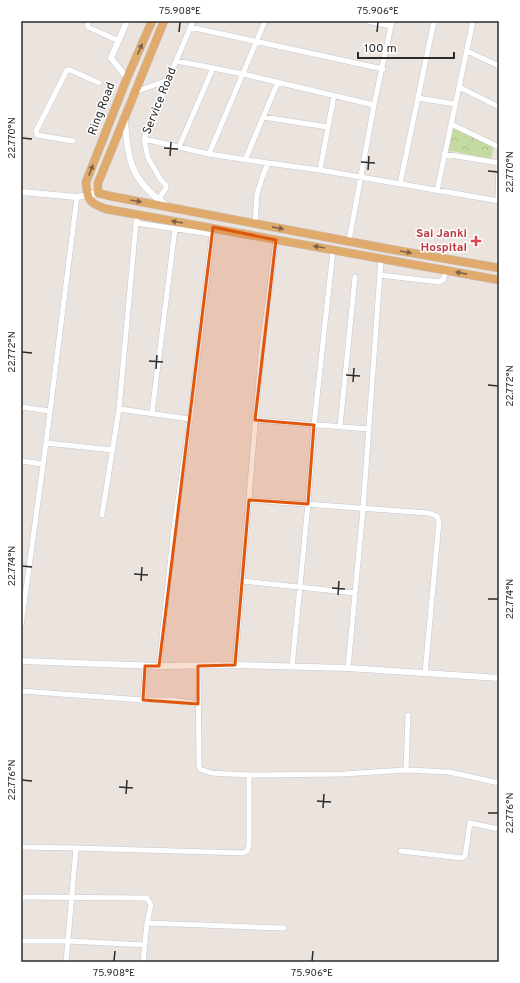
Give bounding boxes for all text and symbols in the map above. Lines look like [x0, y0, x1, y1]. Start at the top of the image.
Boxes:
text: 75.908°E [159, 5, 201, 18]
text: 75.906°E [357, 5, 399, 18]
scale bar [358, 34, 454, 60]
text: 100 m [364, 41, 397, 57]
one-way arrow [137, 42, 143, 54]
street label: Service Road [139, 65, 181, 137]
street label: Ring Road [85, 80, 119, 138]
text: 22.770°N [6, 117, 19, 159]
text: 22.770°N [504, 151, 517, 193]
one-way arrow [89, 163, 95, 175]
one-way arrow [130, 198, 143, 204]
one-way arrow [171, 218, 183, 224]
one-way arrow [272, 225, 284, 231]
place label: Sai Janki Hospital [416, 226, 467, 256]
marker: Sai Janki Hospital [470, 235, 482, 247]
one-way arrow [313, 244, 325, 250]
one-way arrow [400, 249, 412, 255]
one-way arrow [455, 269, 467, 275]
text: 22.772°N [6, 331, 19, 373]
text: 22.772°N [504, 365, 517, 407]
text: 22.774°N [6, 546, 19, 586]
text: 22.774°N [504, 579, 517, 619]
text: 22.776°N [6, 760, 19, 800]
text: 22.776°N [504, 793, 517, 833]
text: 75.908°E [93, 967, 135, 980]
text: 75.906°E [291, 967, 333, 980]

